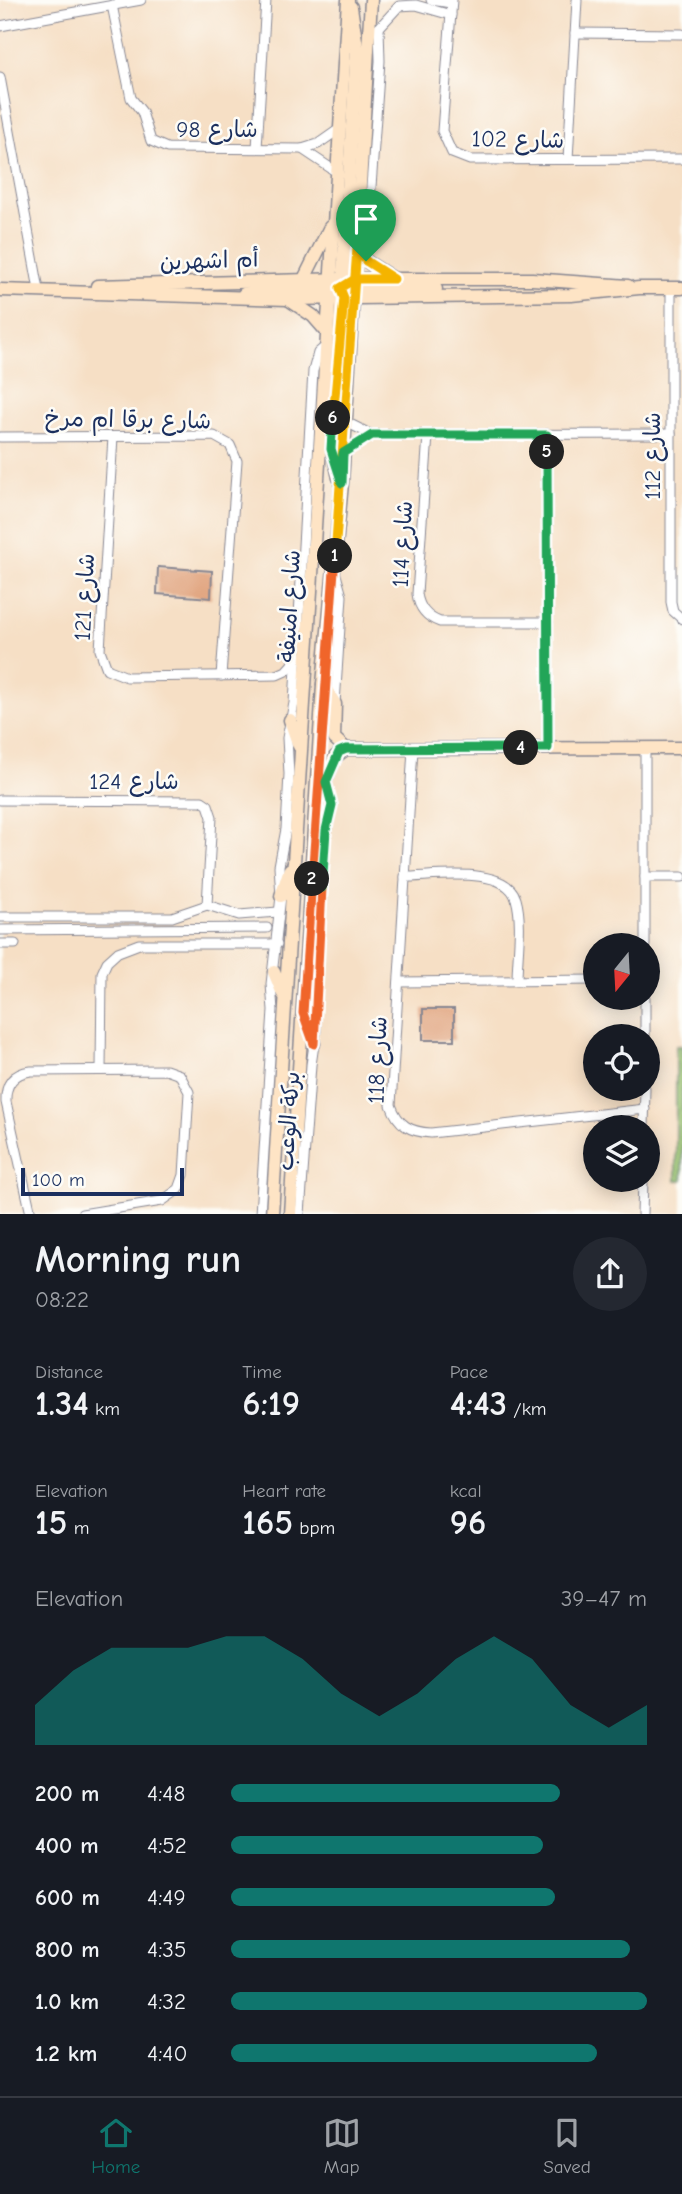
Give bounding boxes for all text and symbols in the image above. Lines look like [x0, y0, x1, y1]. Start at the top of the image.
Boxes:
street label: شارع 98 [176, 116, 258, 145]
street label: شارع 102 [471, 125, 565, 156]
pin [336, 189, 396, 261]
icon: arrive [347, 200, 385, 238]
street label: أم اشهرين [159, 244, 259, 280]
pin: 6 [316, 400, 350, 436]
street label: شارع برقا ام مرخ [44, 405, 212, 438]
text: 6 [328, 406, 337, 428]
street label: شارع 112 [639, 412, 668, 500]
pin: 5 [530, 434, 564, 470]
text: 5 [541, 440, 552, 462]
street label: شارع 114 [387, 500, 420, 588]
pin: 1 [318, 538, 352, 574]
text: 1 [331, 544, 338, 566]
street label: شارع امنيفة [273, 549, 308, 663]
street label: شارع 121 [69, 553, 102, 642]
pin: 4 [504, 730, 538, 766]
text: 4 [516, 736, 525, 758]
street label: شارع 124 [89, 768, 179, 797]
pin: 2 [294, 862, 330, 896]
text: 2 [307, 867, 316, 889]
north arrow [583, 933, 660, 1010]
map controls [583, 933, 660, 1192]
street label: شارع 118 [362, 1016, 395, 1104]
button: locate [583, 1024, 660, 1101]
street label: بركة الوعب [272, 1070, 306, 1172]
button: layers [583, 1115, 660, 1192]
scale bar [21, 1165, 184, 1197]
text: 100 m [32, 1169, 85, 1191]
button: share [573, 1237, 647, 1311]
text: Morning run [35, 1238, 241, 1282]
text: 08:22 [35, 1286, 89, 1313]
text: Distance [35, 1361, 103, 1383]
text: Time [242, 1361, 282, 1383]
text: Pace [450, 1361, 488, 1383]
text: 1.34 [35, 1383, 89, 1424]
text: 6:19 [242, 1383, 300, 1424]
text: 4:43 [450, 1383, 507, 1424]
text: km [89, 1398, 120, 1420]
text: /km [507, 1398, 547, 1420]
text: Elevation [35, 1480, 108, 1502]
text: Heart rate [242, 1480, 326, 1502]
text: kcal [450, 1480, 482, 1502]
text: 15 [35, 1502, 67, 1543]
text: 165 [242, 1502, 293, 1543]
text: 96 [450, 1502, 486, 1543]
text: m [67, 1517, 89, 1539]
text: bpm [293, 1517, 335, 1539]
text: Elevation [35, 1585, 123, 1612]
text: 39–47 m [561, 1585, 647, 1612]
text: 200 m [35, 1780, 99, 1807]
text: 4:48 [147, 1780, 185, 1807]
text: 400 m [35, 1832, 99, 1859]
text: 4:52 [147, 1832, 187, 1859]
text: 600 m [35, 1884, 100, 1911]
text: 4:49 [147, 1884, 186, 1911]
text: 800 m [35, 1936, 100, 1963]
text: 4:35 [147, 1936, 186, 1963]
text: 1.0 km [35, 1988, 99, 2015]
text: 4:32 [147, 1988, 186, 2015]
text: 1.2 km [35, 2040, 97, 2067]
text: 4:40 [147, 2040, 187, 2067]
tab: Home [91, 2114, 140, 2178]
tab: Map [323, 2114, 361, 2178]
tab: Saved [543, 2114, 591, 2178]

